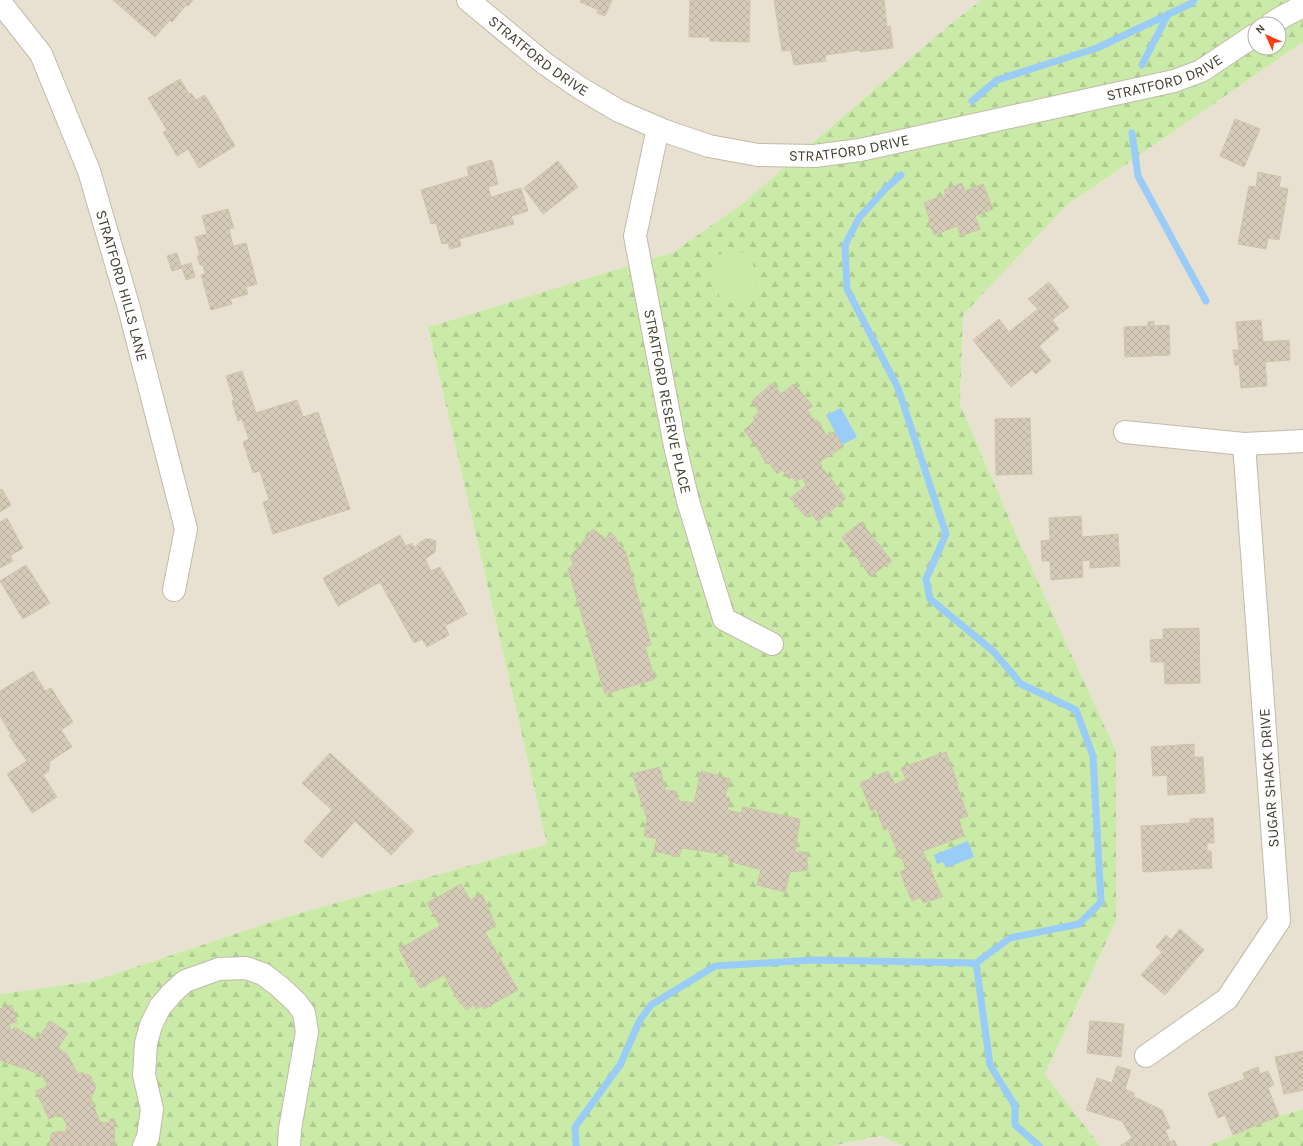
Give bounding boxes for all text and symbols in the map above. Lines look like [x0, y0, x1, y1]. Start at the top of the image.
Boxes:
street label: STRATFORD DRIVE [485, 12, 592, 100]
north arrow [1247, 16, 1287, 56]
text: N [1253, 22, 1268, 37]
street label: STRATFORD DRIVE [1105, 50, 1226, 105]
street label: STRATFORD DRIVE [789, 130, 911, 165]
street label: STRATFORD HILLS LANE [92, 208, 151, 363]
street label: STRATFORD RESERVE PLACE [640, 308, 695, 496]
street label: SUGAR SHACK DRIVE [1255, 708, 1283, 848]

